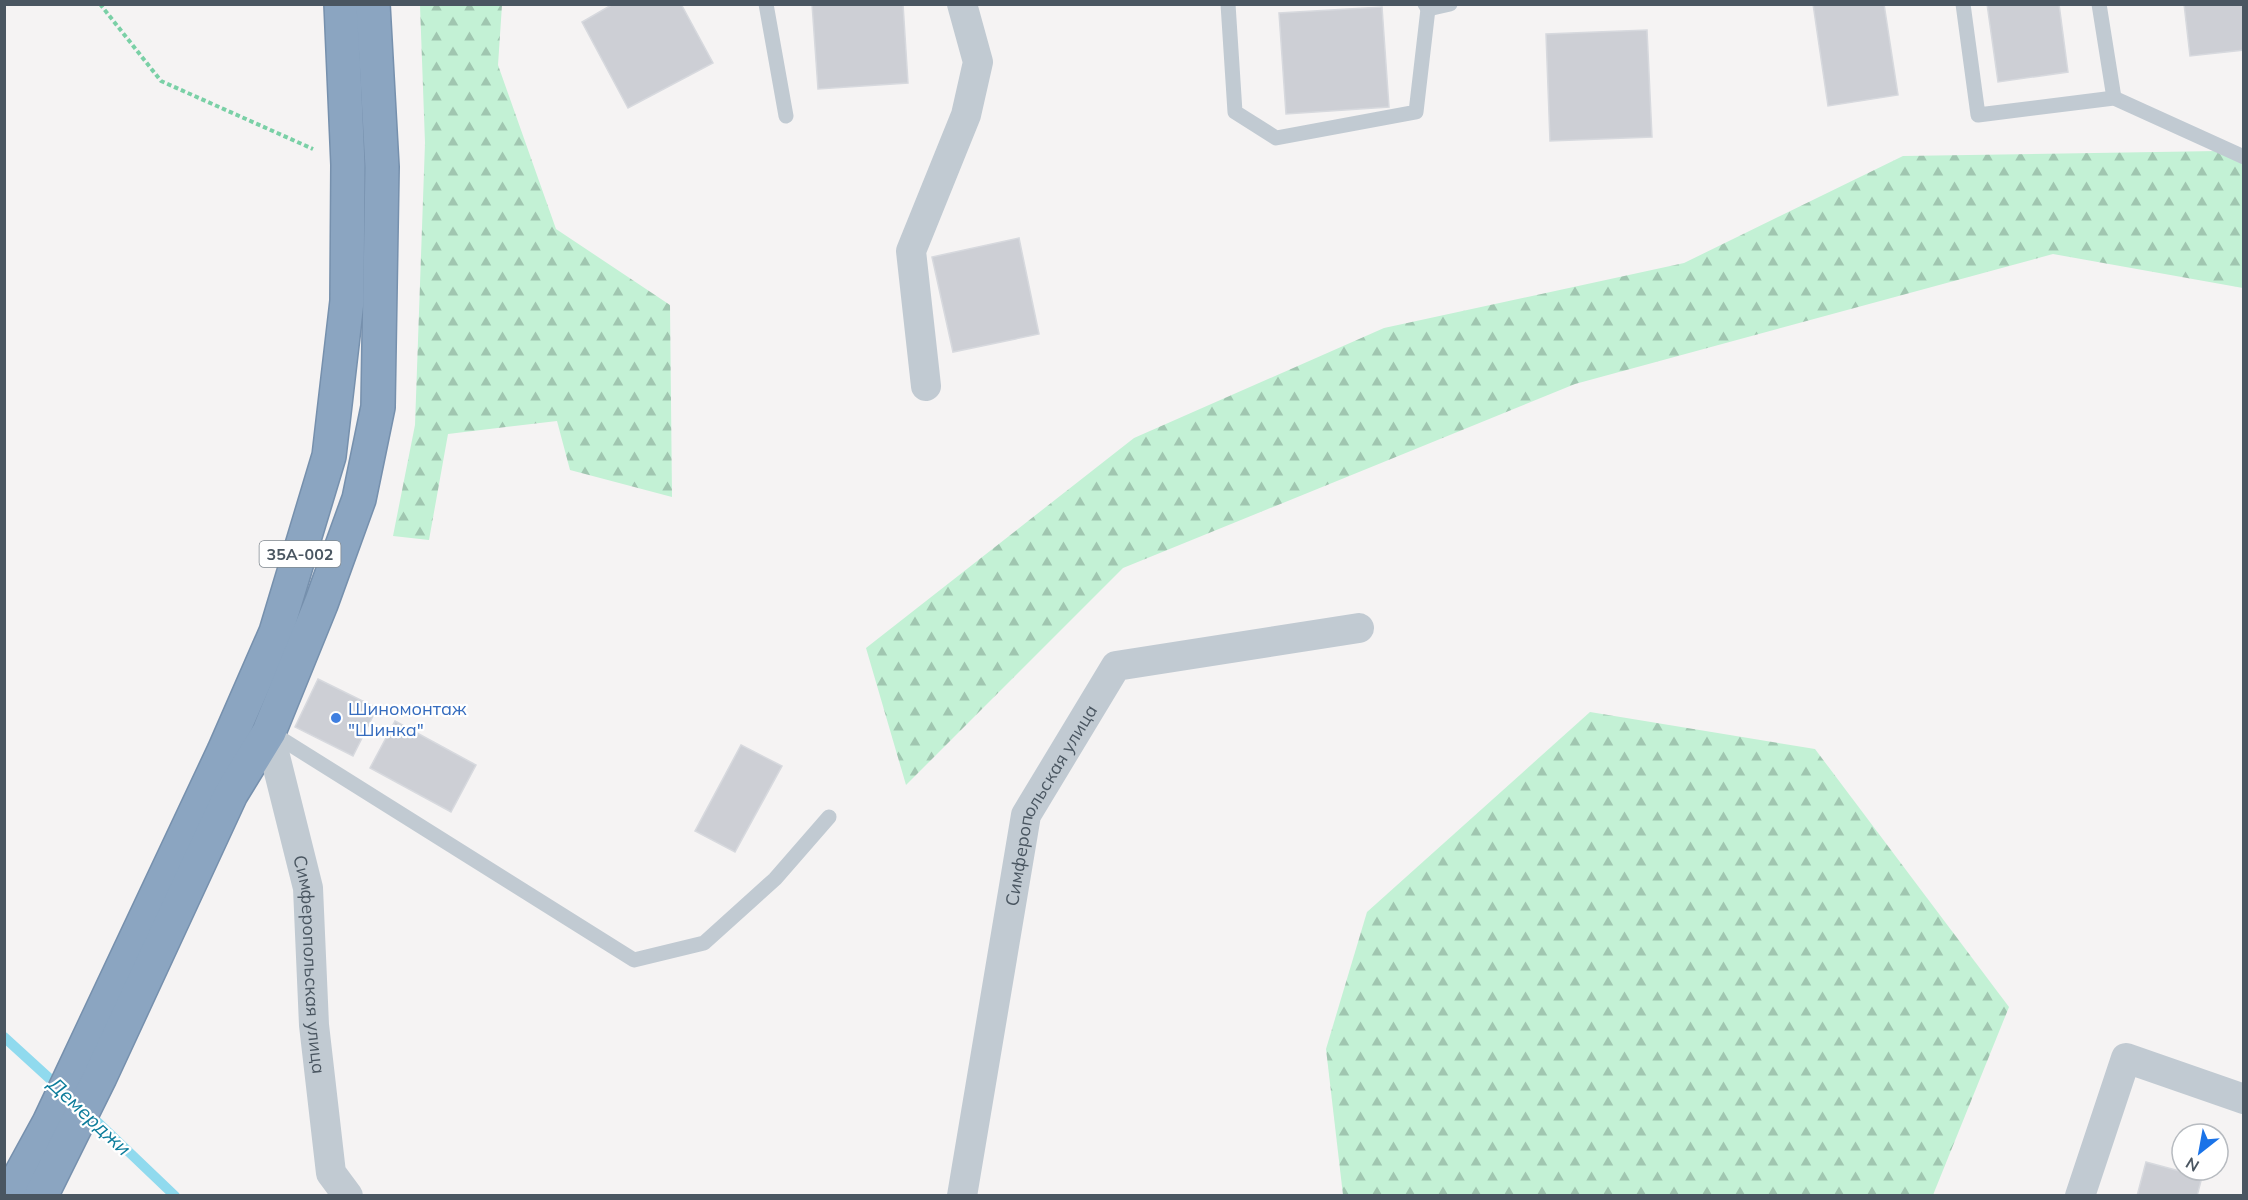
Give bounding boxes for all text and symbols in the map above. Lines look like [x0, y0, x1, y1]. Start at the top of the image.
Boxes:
road number: 35А-002 [260, 541, 340, 567]
place label: Шиномонтаж "Шинка" [348, 697, 467, 741]
street label: Симферопольская улица [999, 700, 1102, 908]
marker: Шиномонтаж "Шинка" [329, 711, 343, 725]
street label: Симферопольская улица [289, 853, 331, 1075]
water label: Демерджи [43, 1071, 137, 1161]
north arrow [2170, 1122, 2230, 1182]
text: N [2182, 1153, 2203, 1177]

